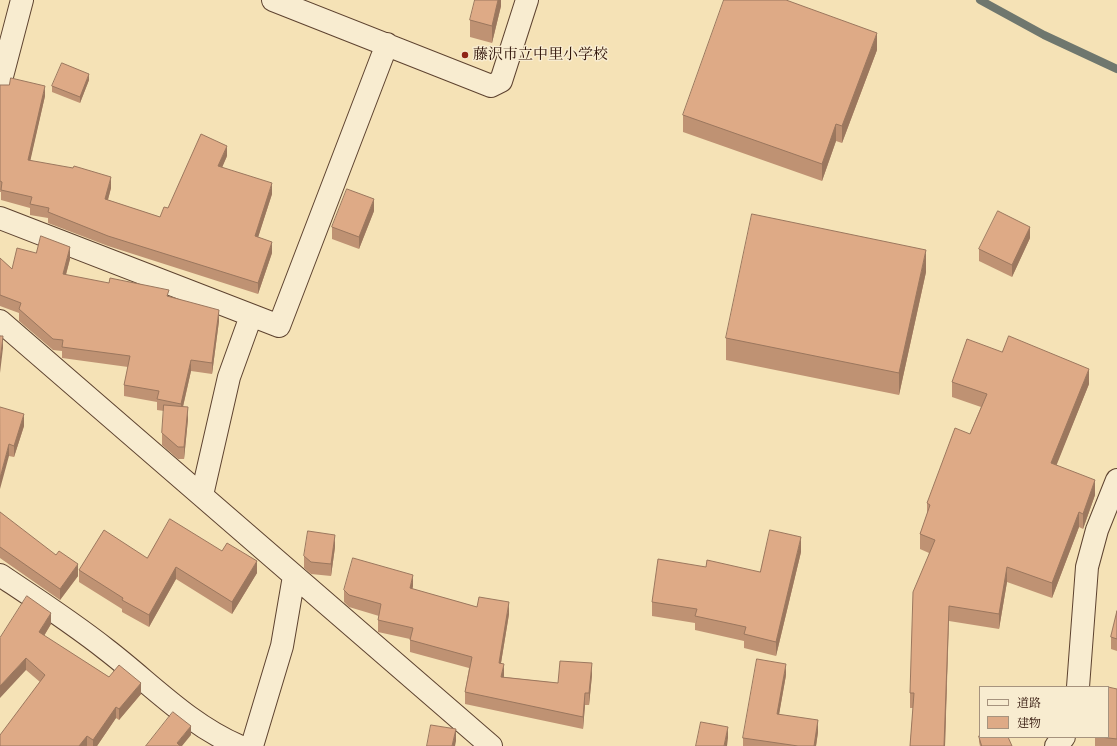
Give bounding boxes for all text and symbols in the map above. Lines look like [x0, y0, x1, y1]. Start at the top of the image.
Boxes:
place label: 藤沢市立中里小学校 [473, 46, 608, 64]
marker: 藤沢市立中里小学校 [460, 50, 470, 60]
legend [979, 686, 1109, 738]
text: 道路 [1017, 695, 1041, 711]
text: 建物 [1017, 715, 1041, 731]

